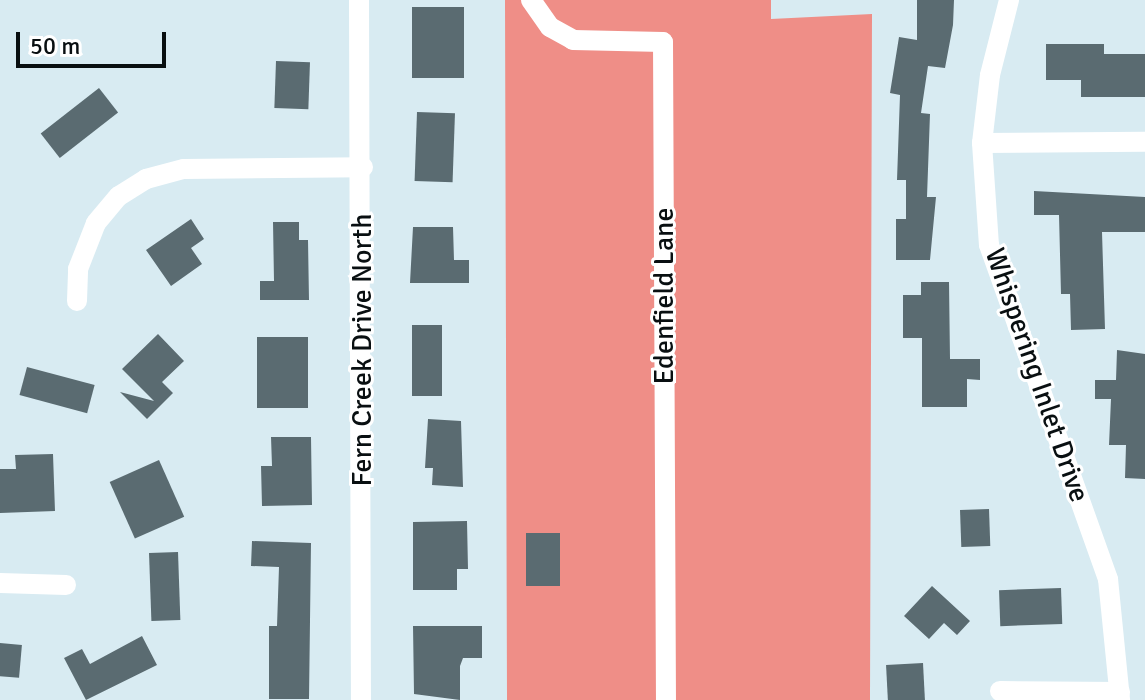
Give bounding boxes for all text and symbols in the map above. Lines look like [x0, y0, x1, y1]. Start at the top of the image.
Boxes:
scale bar [20, 16, 170, 66]
text: 50 m [30, 31, 80, 61]
street label: Edenfield Lane [647, 208, 681, 384]
street label: Fern Creek Drive North [345, 214, 379, 486]
street label: Whispering Inlet Drive [978, 244, 1096, 506]

